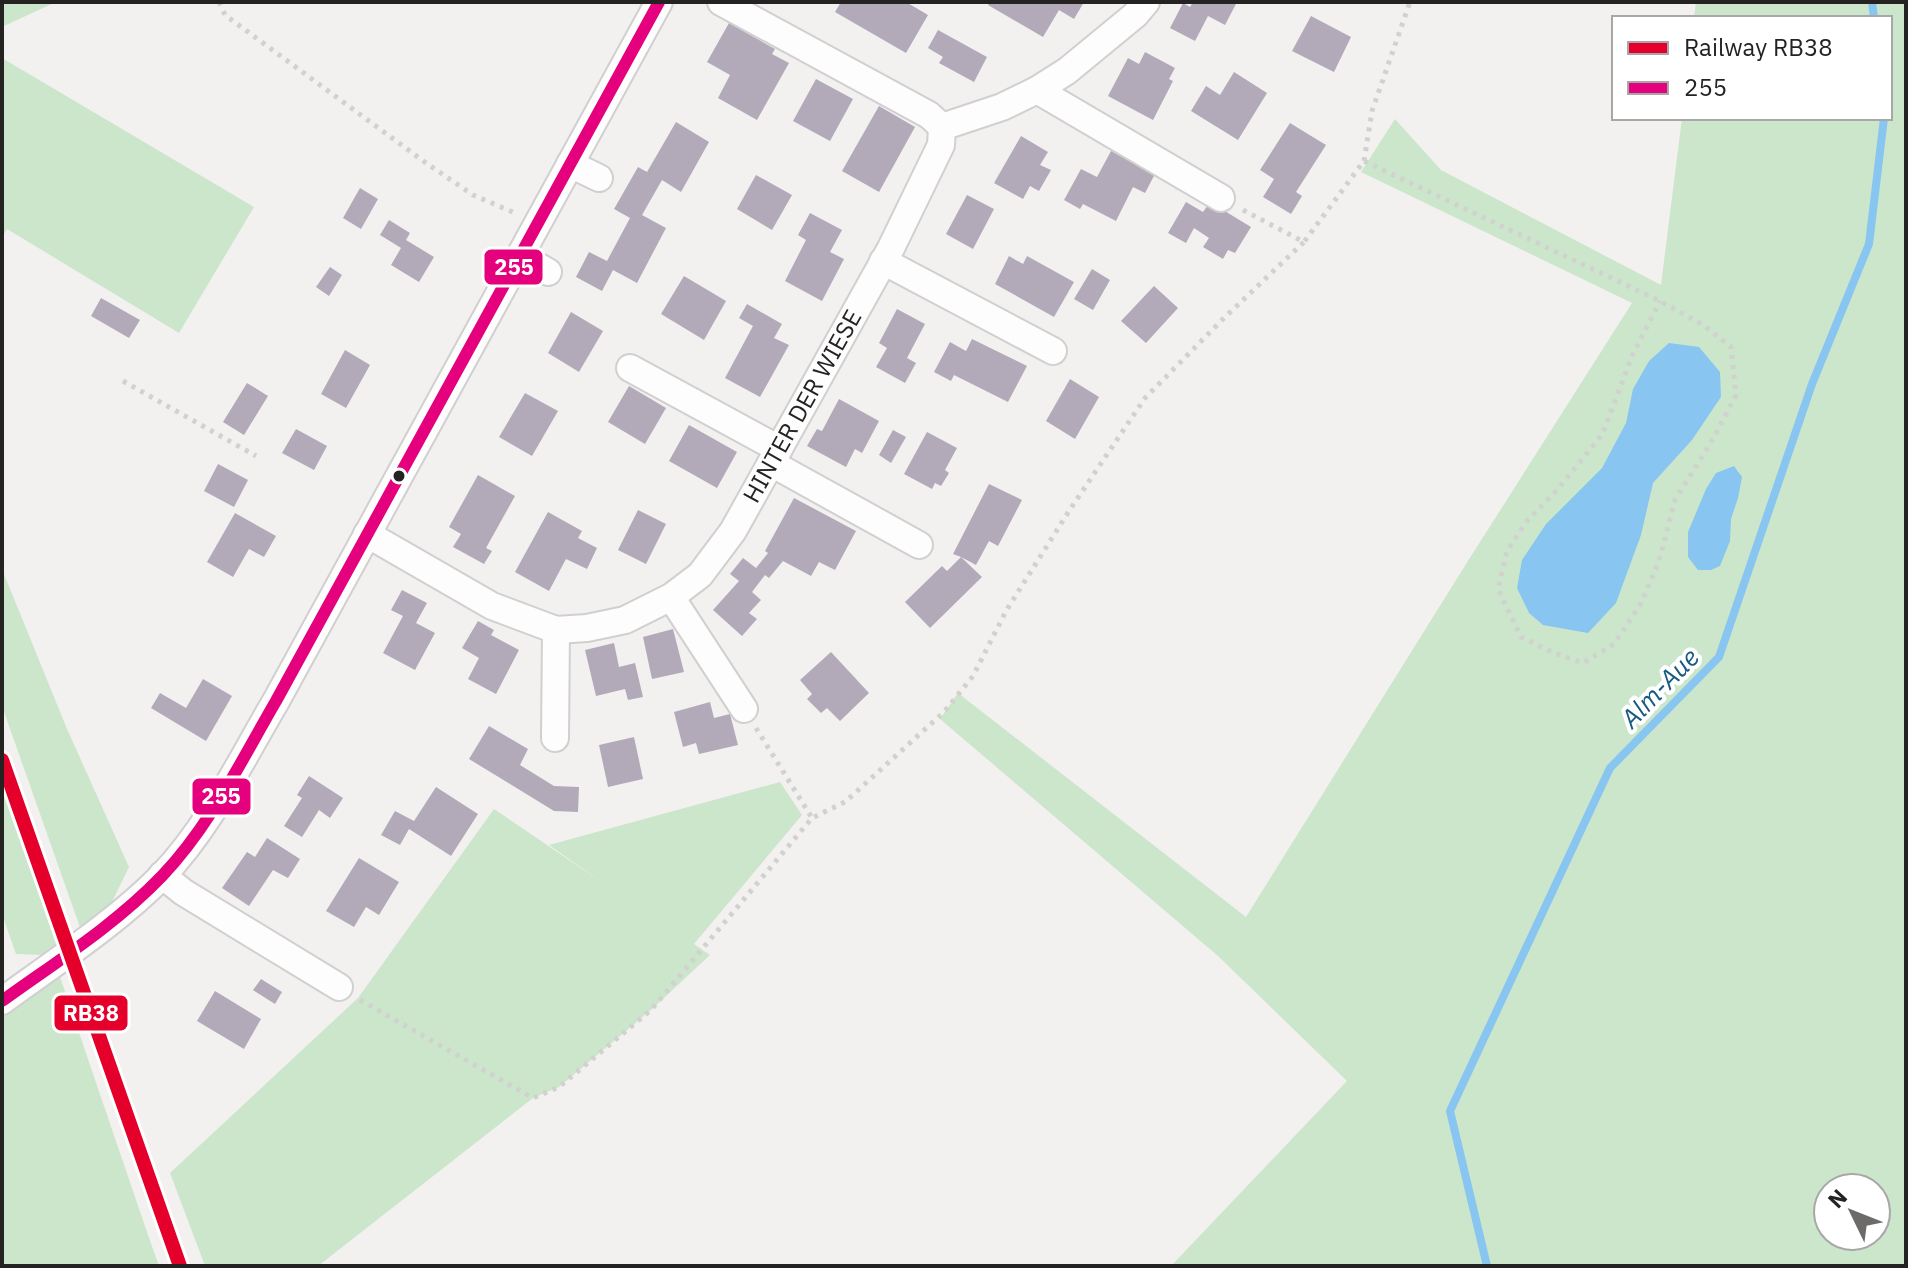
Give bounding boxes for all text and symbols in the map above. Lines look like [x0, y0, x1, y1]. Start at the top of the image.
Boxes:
legend [1612, 16, 1892, 120]
text: Railway RB38 [1684, 31, 1833, 63]
text: 255 [1684, 71, 1727, 103]
line badge: 255 [483, 248, 544, 286]
text: 255 [494, 252, 534, 281]
street label: HINTER DER WIESE [735, 304, 868, 508]
unlabelled marker [391, 468, 407, 484]
water label: Alm-Aue [1612, 640, 1706, 735]
line badge: 255 [191, 777, 252, 816]
text: 255 [201, 781, 241, 810]
line badge: RB38 [53, 994, 129, 1032]
text: RB38 [63, 998, 119, 1027]
north arrow [1812, 1172, 1892, 1252]
text: N [1821, 1182, 1853, 1214]

